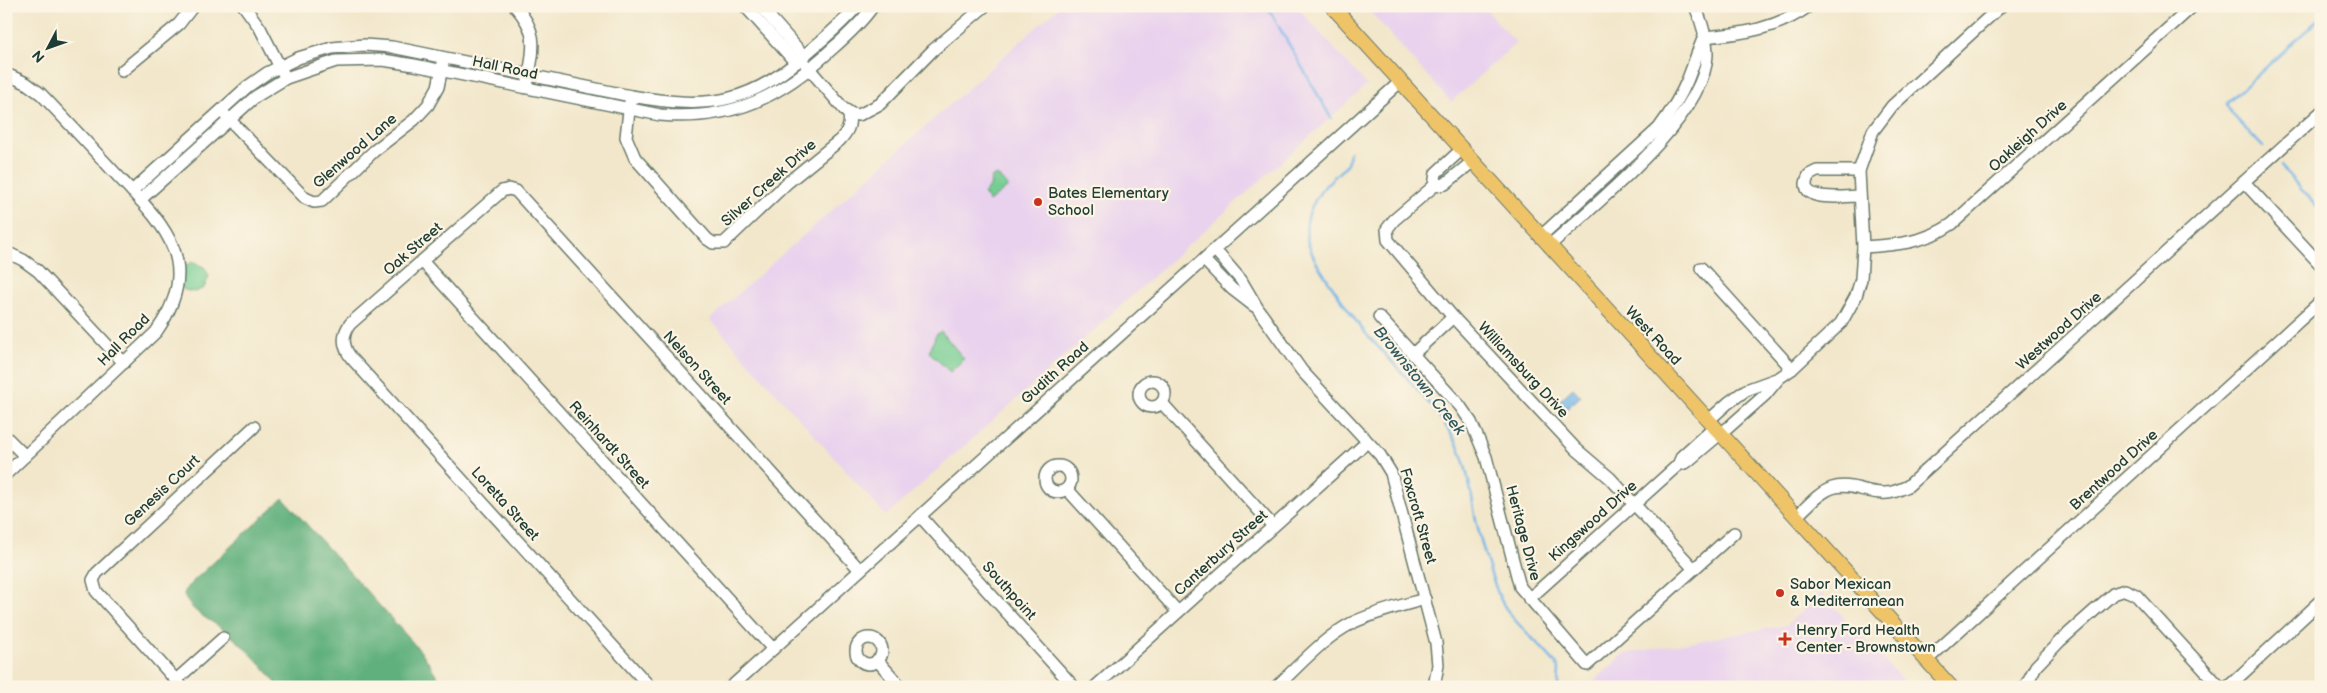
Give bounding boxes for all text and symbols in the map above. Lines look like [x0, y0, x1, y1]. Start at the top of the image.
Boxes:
north arrow [22, 22, 72, 72]
text: N [29, 47, 48, 66]
street label: Hall Road [471, 52, 539, 84]
street label: Oakleigh Drive [1985, 96, 2071, 176]
street label: Glenwood Lane [309, 109, 401, 193]
street label: Silver Creek Drive [717, 135, 821, 231]
place label: Bates Elementary School [1048, 184, 1169, 220]
marker: Bates Elementary School [1032, 196, 1044, 208]
street label: Oak Street [380, 218, 447, 280]
street label: Westwood Drive [2012, 288, 2106, 374]
street label: West Road [1621, 302, 1685, 370]
street label: Hall Road [94, 310, 154, 370]
street label: Williamsburg Drive [1474, 318, 1573, 422]
water label: Brownstown Creek [1369, 323, 1469, 440]
street label: Nelson Street [659, 327, 735, 409]
street label: Gudith Road [1017, 338, 1093, 408]
street label: Reinhardt Street [565, 397, 654, 493]
street label: Brentwood Drive [2066, 425, 2162, 515]
street label: Genesis Court [120, 451, 204, 531]
street label: Loretta Street [467, 463, 543, 545]
street label: Foxcroft Street [1395, 466, 1441, 566]
street label: Kingswood Drive [1545, 476, 1641, 566]
street label: Heritage Drive [1501, 483, 1545, 583]
street label: Canterbury Street [1170, 506, 1272, 600]
street label: Southpoint [978, 558, 1041, 625]
place label: Sabor Mexican & Mediterranean [1790, 575, 1904, 611]
marker: Sabor Mexican & Mediterranean [1774, 587, 1786, 599]
place label: Henry Ford Health Center - Brownstown [1796, 621, 1936, 657]
marker: Henry Ford Health Center - Brownstown [1778, 632, 1792, 646]

